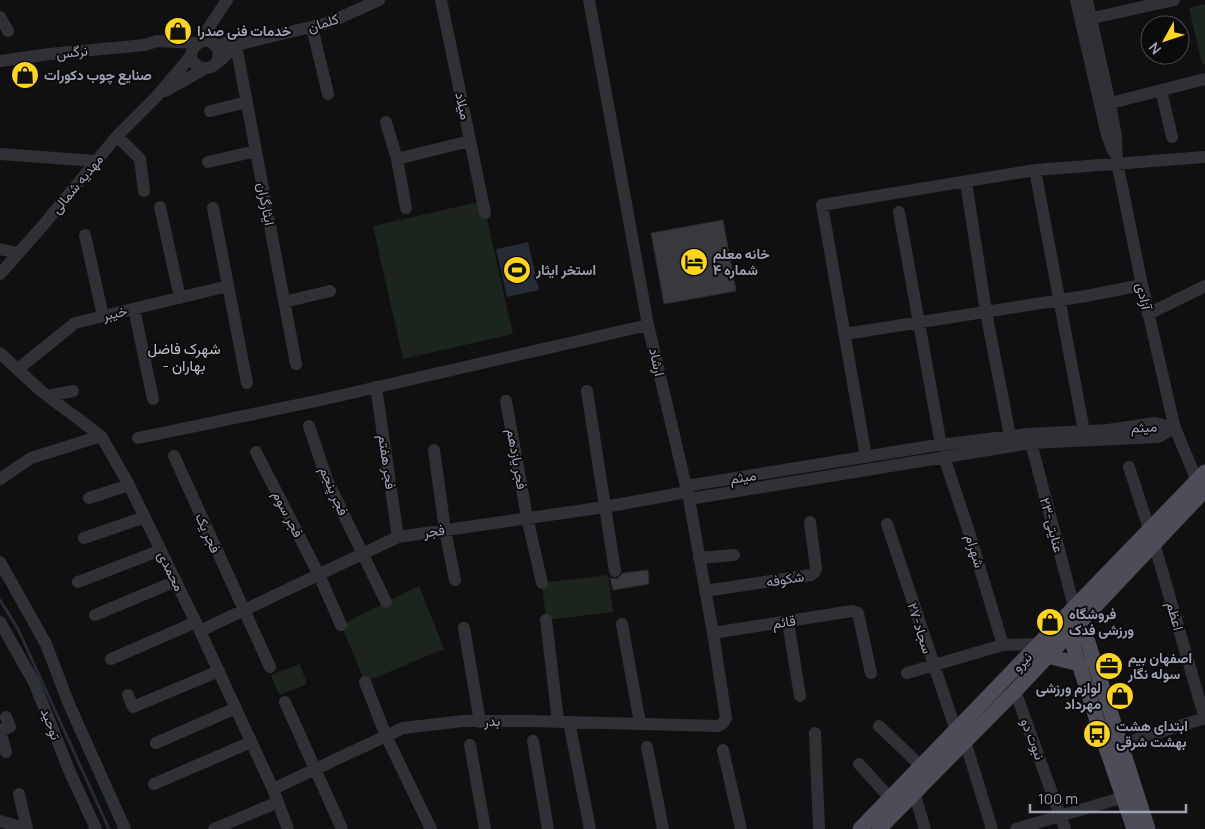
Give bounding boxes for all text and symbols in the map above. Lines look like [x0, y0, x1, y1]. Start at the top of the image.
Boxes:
street label: کلمان [305, 9, 341, 36]
north arrow [1140, 15, 1190, 65]
shop icon: خدمات فنی صدرا [163, 16, 193, 46]
place label: خدمات فنی صدرا [197, 21, 292, 40]
text: N [1144, 39, 1165, 59]
street label: نرگس [55, 40, 89, 63]
shop icon: صنایع چوب دکورات [10, 60, 40, 90]
place label: صنایع چوب دکورات [44, 65, 152, 85]
street label: میلاد [451, 90, 476, 121]
street label: مهدیه شمالی [46, 150, 107, 217]
street label: ایثارگران [253, 181, 280, 227]
place label: خانه معلم شماره ۴ [713, 244, 770, 279]
hotel icon: خانه معلم شماره ۴ [679, 247, 709, 277]
sports icon: استخر ایثار [502, 255, 532, 285]
place label: استخر ایثار [535, 260, 596, 279]
street label: آزادی [1132, 281, 1157, 313]
street label: خیبر [100, 300, 129, 325]
district label: شهرک فاضل - بهاران [147, 338, 221, 376]
street label: ارشاد [645, 346, 670, 378]
street label: میثم [1130, 417, 1158, 436]
street label: فجر یازدهم [503, 427, 532, 491]
street label: فجر هفتم [374, 434, 401, 490]
street label: فجر پنجم [315, 463, 353, 519]
street label: میثم [728, 465, 757, 488]
street label: فجر سوم [269, 487, 308, 540]
street label: ۲۳-عنایتی [1036, 495, 1069, 555]
street label: فجر یک [191, 510, 226, 556]
street label: فجر [421, 520, 446, 542]
street label: شهرام [961, 532, 990, 570]
street label: محمدی [154, 548, 189, 594]
street label: شکوفه [765, 566, 805, 591]
street label: اعظم [1162, 599, 1189, 632]
street label: ۲۷-سجاد [903, 600, 938, 656]
place label: فروشگاه ورزشی فدک [1069, 604, 1134, 639]
shop icon: فروشگاه ورزشی فدک [1035, 607, 1065, 637]
street label: قائم [771, 610, 797, 633]
street label: نیرو [1008, 648, 1036, 676]
place label: اصفهان بیم سوله نگار [1127, 648, 1192, 683]
office icon: اصفهان بیم سوله نگار [1094, 651, 1124, 681]
place label: لوازم ورزشی مهرداد [1036, 678, 1101, 713]
shop icon: لوازم ورزشی مهرداد [1105, 681, 1135, 711]
street label: توحید [37, 705, 66, 742]
street label: بدر [483, 711, 500, 730]
street label: نبوت دو [1017, 715, 1050, 762]
place label: ابتدای هشت بهشت شرقی [1116, 716, 1188, 751]
bus stop icon: ابتدای هشت بهشت شرقی [1082, 719, 1112, 749]
scale bar [1030, 782, 1186, 814]
text: 100 m [1038, 788, 1078, 809]

